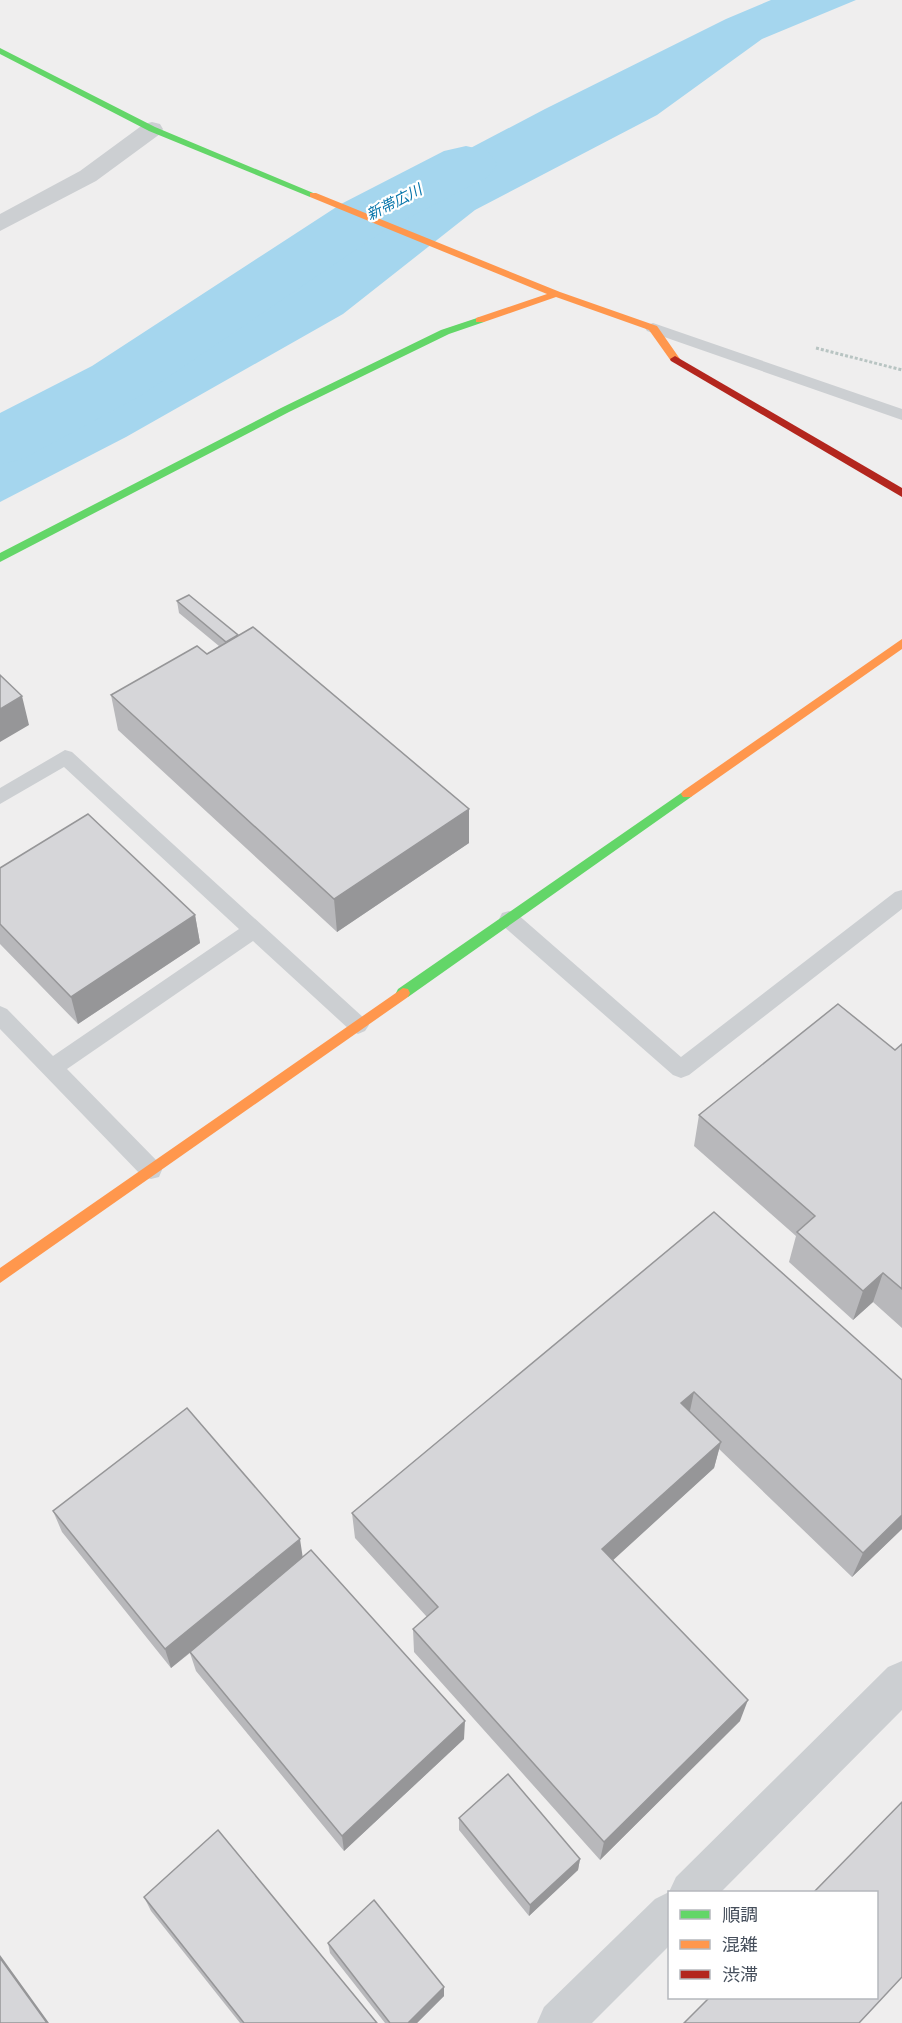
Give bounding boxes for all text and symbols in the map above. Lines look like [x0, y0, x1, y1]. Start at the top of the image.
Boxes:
water label: 新帯広川 [363, 180, 426, 223]
legend [668, 1891, 878, 1999]
text: 順調 [722, 1904, 758, 1924]
text: 混雑 [722, 1934, 758, 1954]
text: 渋滞 [722, 1964, 758, 1984]

